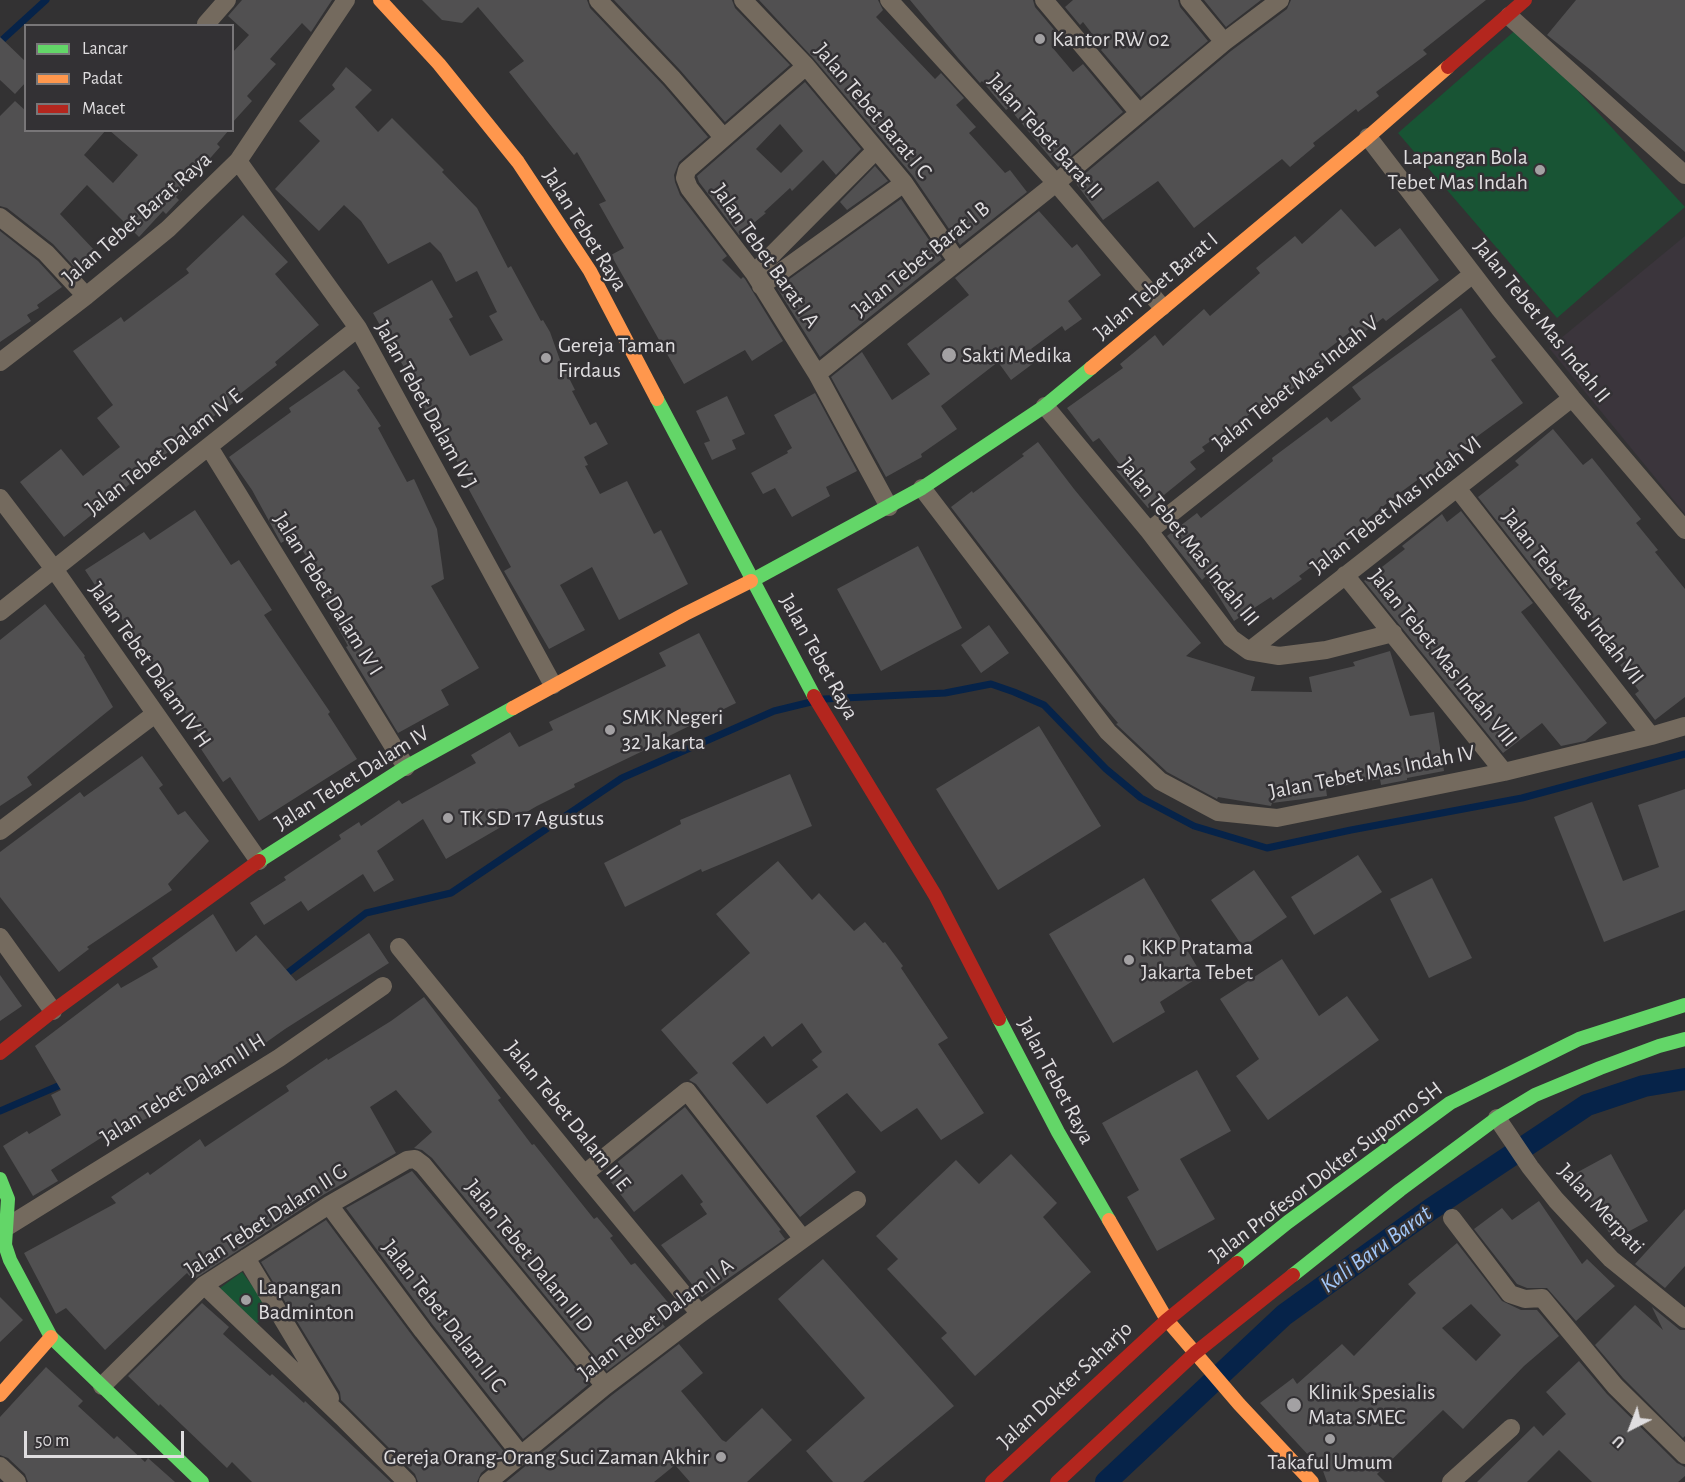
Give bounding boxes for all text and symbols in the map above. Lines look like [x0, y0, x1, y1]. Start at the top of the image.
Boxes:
legend [24, 24, 234, 132]
place label: Kantor RW 02 [1052, 26, 1170, 52]
marker: Kantor RW 02 [1033, 32, 1047, 46]
street label: Jalan Tebet Barat I C [809, 38, 937, 184]
text: Lancar [82, 40, 128, 58]
street label: Jalan Tebet Barat II [982, 68, 1108, 204]
text: Padat [82, 70, 123, 88]
text: Macet [82, 100, 125, 118]
place label: Lapangan Bola Tebet Mas Indah [1387, 144, 1528, 196]
street label: Jalan Tebet Barat Raya [57, 146, 217, 290]
marker: Lapangan Bola Tebet Mas Indah [1533, 163, 1547, 177]
street label: Jalan Tebet Raya [537, 164, 633, 296]
street label: Jalan Tebet Barat I A [706, 179, 826, 333]
street label: Jalan Tebet Barat I B [847, 195, 995, 323]
street label: Jalan Tebet Barat I [1089, 226, 1223, 346]
street label: Jalan Tebet Mas Indah II [1468, 234, 1616, 408]
street label: Jalan Tebet Mas Indah V [1208, 310, 1384, 456]
street label: Jalan Tebet Dalam IV J [369, 316, 483, 494]
place label: Gereja Taman Firdaus [558, 332, 676, 384]
place label: Sakti Medika [962, 342, 1072, 368]
marker: Sakti Medika [940, 346, 958, 364]
marker: Gereja Taman Firdaus [539, 351, 553, 365]
street label: Jalan Tebet Dalam IV E [80, 383, 248, 521]
street label: Jalan Tebet Mas Indah VI [1305, 430, 1487, 580]
street label: Jalan Tebet Mas Indah III [1113, 453, 1265, 631]
street label: Jalan Tebet Mas Indah VII [1496, 504, 1650, 690]
street label: Jalan Tebet Dalam IV I [267, 508, 389, 680]
street label: Jalan Tebet Mas Indah VIII [1363, 564, 1523, 752]
street label: Jalan Tebet Dalam IV H [83, 577, 217, 753]
street label: Jalan Tebet Raya [774, 590, 864, 724]
place label: SMK Negeri 32 Jakarta [622, 704, 723, 756]
street label: Jalan Tebet Dalam IV [270, 720, 434, 836]
marker: SMK Negeri 32 Jakarta [603, 723, 617, 737]
street label: Jalan Tebet Mas Indah IV [1267, 739, 1477, 805]
place label: TK SD 17 Agustus [460, 805, 604, 831]
marker: TK SD 17 Agustus [441, 811, 455, 825]
place label: KKP Pratama Jakarta Tebet [1141, 934, 1253, 986]
marker: KKP Pratama Jakarta Tebet [1122, 953, 1136, 967]
street label: Jalan Tebet Raya [1012, 1013, 1100, 1149]
street label: Jalan Tebet Dalam II H [95, 1027, 271, 1151]
street label: Jalan Tebet Dalam II E [499, 1036, 637, 1196]
street label: Jalan Profesor Dokter Supomo SH [1204, 1076, 1448, 1268]
street label: Jalan Tebet Dalam II G [180, 1158, 352, 1282]
street label: Jalan Merpati [1552, 1158, 1650, 1260]
street label: Jalan Tebet Dalam II D [459, 1174, 599, 1338]
water label: Kali Baru Barat [1314, 1199, 1438, 1299]
street label: Jalan Tebet Dalam II C [376, 1234, 512, 1398]
street label: Jalan Tebet Dalam II A [573, 1252, 739, 1386]
place label: Lapangan Badminton [258, 1274, 354, 1326]
marker: Lapangan Badminton [239, 1293, 253, 1307]
street label: Jalan Dokter Saharjo [992, 1316, 1138, 1454]
place label: Klinik Spesialis Mata SMEC [1308, 1379, 1435, 1430]
marker: Klinik Spesialis Mata SMEC [1285, 1396, 1303, 1414]
north arrow [1601, 1398, 1661, 1458]
scale bar [27, 1419, 188, 1457]
text: 50 m [35, 1432, 69, 1450]
marker: Takaful Umum [1323, 1432, 1337, 1446]
text: U [1610, 1432, 1628, 1451]
place label: Gereja Orang-Orang Suci Zaman Akhir [383, 1444, 709, 1470]
place label: Takaful Umum [1267, 1449, 1393, 1475]
marker: Gereja Orang-Orang Suci Zaman Akhir [714, 1450, 728, 1464]

